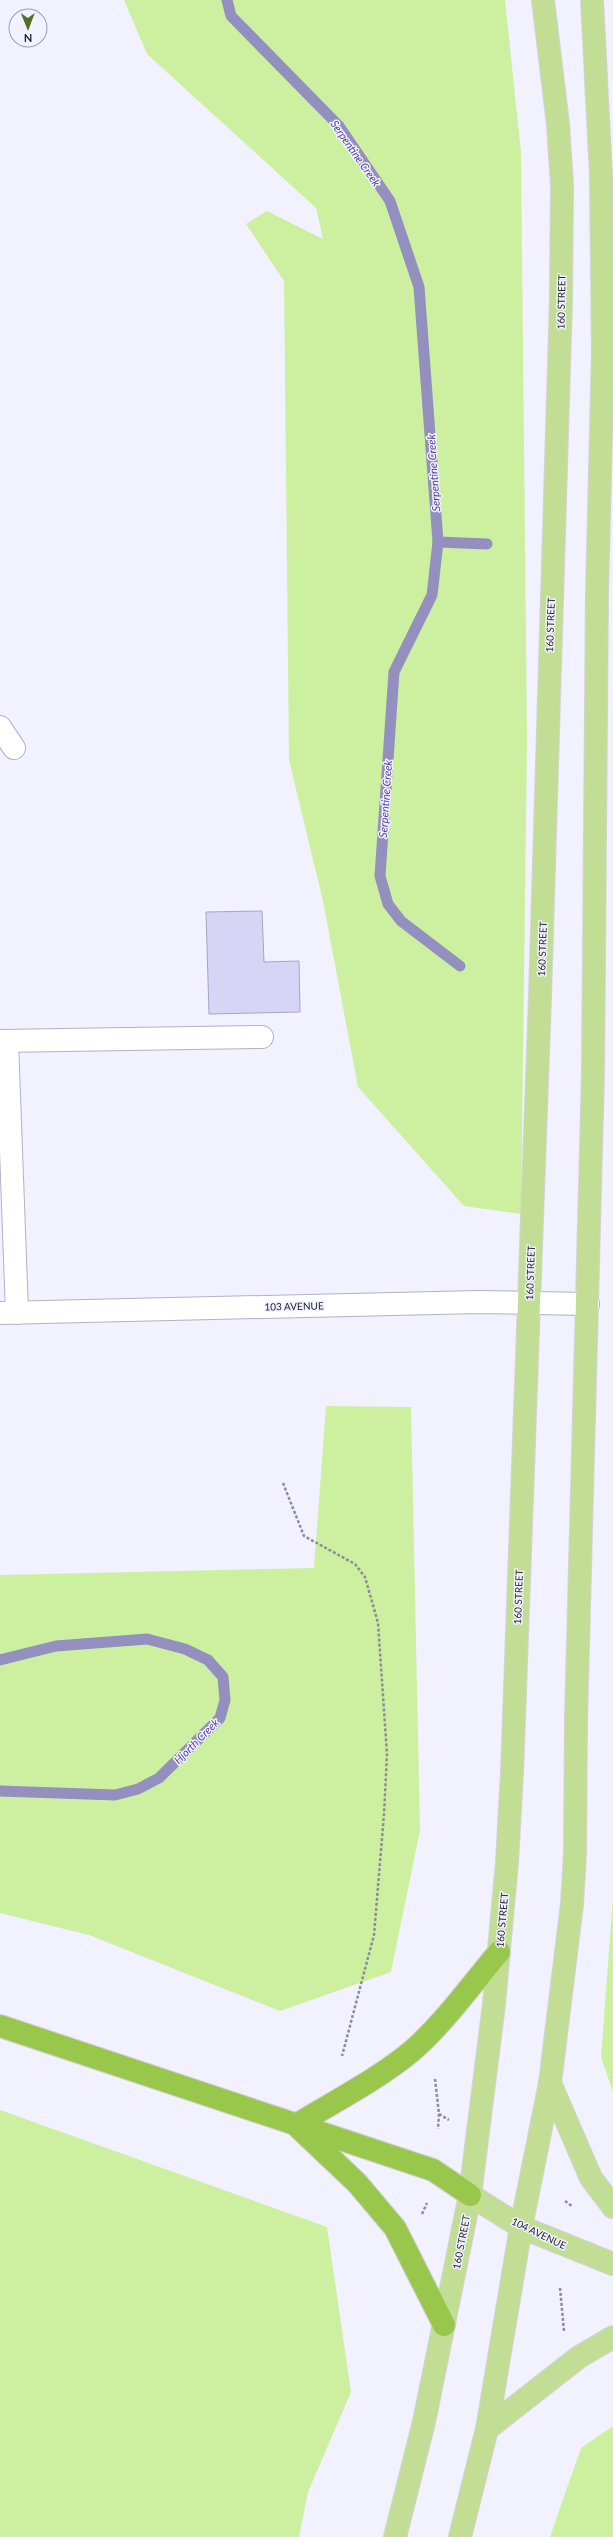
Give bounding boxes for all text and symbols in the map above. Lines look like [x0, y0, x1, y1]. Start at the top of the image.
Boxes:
north arrow [8, 8, 48, 48]
text: N [24, 32, 33, 45]
water label: Serpentine Creek [328, 118, 384, 189]
street label: 160 STREET [555, 274, 567, 330]
water label: Serpentine Creek [424, 433, 442, 512]
street label: 160 STREET [543, 597, 557, 653]
water label: Serpentine Creek [376, 759, 394, 838]
street label: 160 STREET [535, 921, 549, 977]
street label: 160 STREET [523, 1245, 537, 1301]
street label: 103 AVENUE [264, 1299, 324, 1313]
street label: 160 STREET [511, 1569, 525, 1625]
water label: Hjorth Creek [171, 1715, 222, 1766]
street label: 160 STREET [494, 1892, 510, 1948]
street label: 160 STREET [450, 2214, 472, 2270]
street label: 104 AVENUE [510, 2215, 568, 2251]

